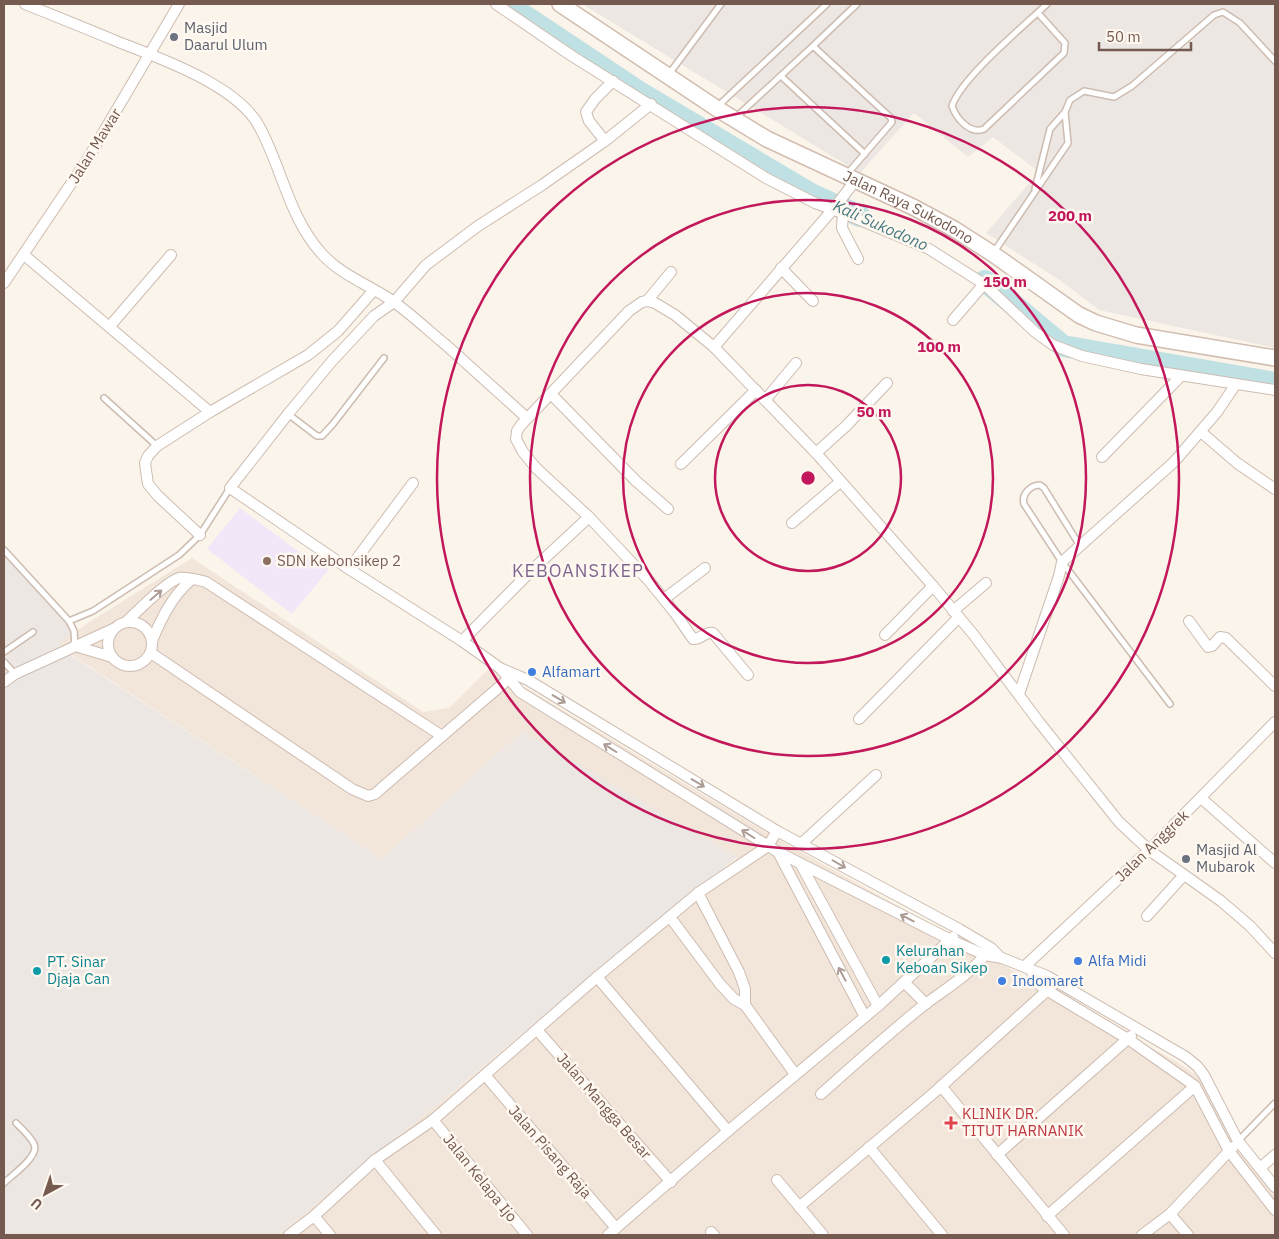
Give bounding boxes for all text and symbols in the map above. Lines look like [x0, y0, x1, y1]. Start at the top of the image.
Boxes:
place label: Masjid Daarul Ulum [184, 18, 268, 54]
scale bar [1099, 20, 1192, 52]
text: 50 m [1106, 27, 1141, 46]
marker: Masjid Daarul Ulum [168, 31, 180, 43]
street label: Jalan Mawar [64, 104, 125, 187]
street label: Jalan Raya Sukodono [840, 166, 977, 248]
water label: Kali Sukodono [830, 195, 932, 255]
text: 200 m [1048, 206, 1092, 225]
text: 150 m [983, 272, 1027, 291]
text: 100 m [917, 337, 961, 356]
text: 50 m [857, 402, 891, 421]
centre of rings [799, 469, 817, 487]
place label: SDN Kebonsikep 2 [277, 551, 401, 570]
marker: SDN Kebonsikep 2 [261, 555, 273, 567]
district label: KEBOANSIKEP [512, 559, 644, 582]
one-way arrow [150, 589, 163, 601]
place label: Alfamart [542, 662, 601, 681]
marker: Alfamart [526, 666, 538, 678]
one-way arrow [552, 694, 566, 704]
one-way arrow [603, 743, 617, 754]
one-way arrow [691, 778, 705, 788]
street label: Jalan Anggrek [1111, 806, 1193, 886]
one-way arrow [742, 828, 756, 838]
place label: Masjid Al Mubarok [1196, 840, 1257, 876]
marker: Masjid Al Mubarok [1180, 853, 1192, 865]
one-way arrow [831, 859, 846, 869]
one-way arrow [900, 913, 915, 922]
place label: Kelurahan Keboan Sikep [896, 941, 988, 977]
place label: Alfa Midi [1088, 951, 1147, 970]
place label: PT. Sinar Djaja Can [47, 952, 110, 988]
marker: Kelurahan Keboan Sikep [880, 954, 892, 966]
marker: Alfa Midi [1072, 955, 1084, 967]
marker: PT. Sinar Djaja Can [31, 965, 43, 977]
one-way arrow [837, 967, 846, 982]
place label: Indomaret [1012, 971, 1084, 990]
marker: Indomaret [996, 975, 1008, 987]
street label: Jalan Mangga Besar [553, 1049, 656, 1163]
street label: Jalan Pisang Raja [505, 1101, 596, 1202]
place label: KLINIK DR. TITUT HARNANIK [962, 1104, 1084, 1140]
marker: KLINIK DR. TITUT HARNANIK [944, 1116, 958, 1130]
street label: Jalan Kelapa Ijo [439, 1130, 522, 1226]
north arrow [20, 1169, 70, 1219]
text: U [27, 1194, 46, 1214]

